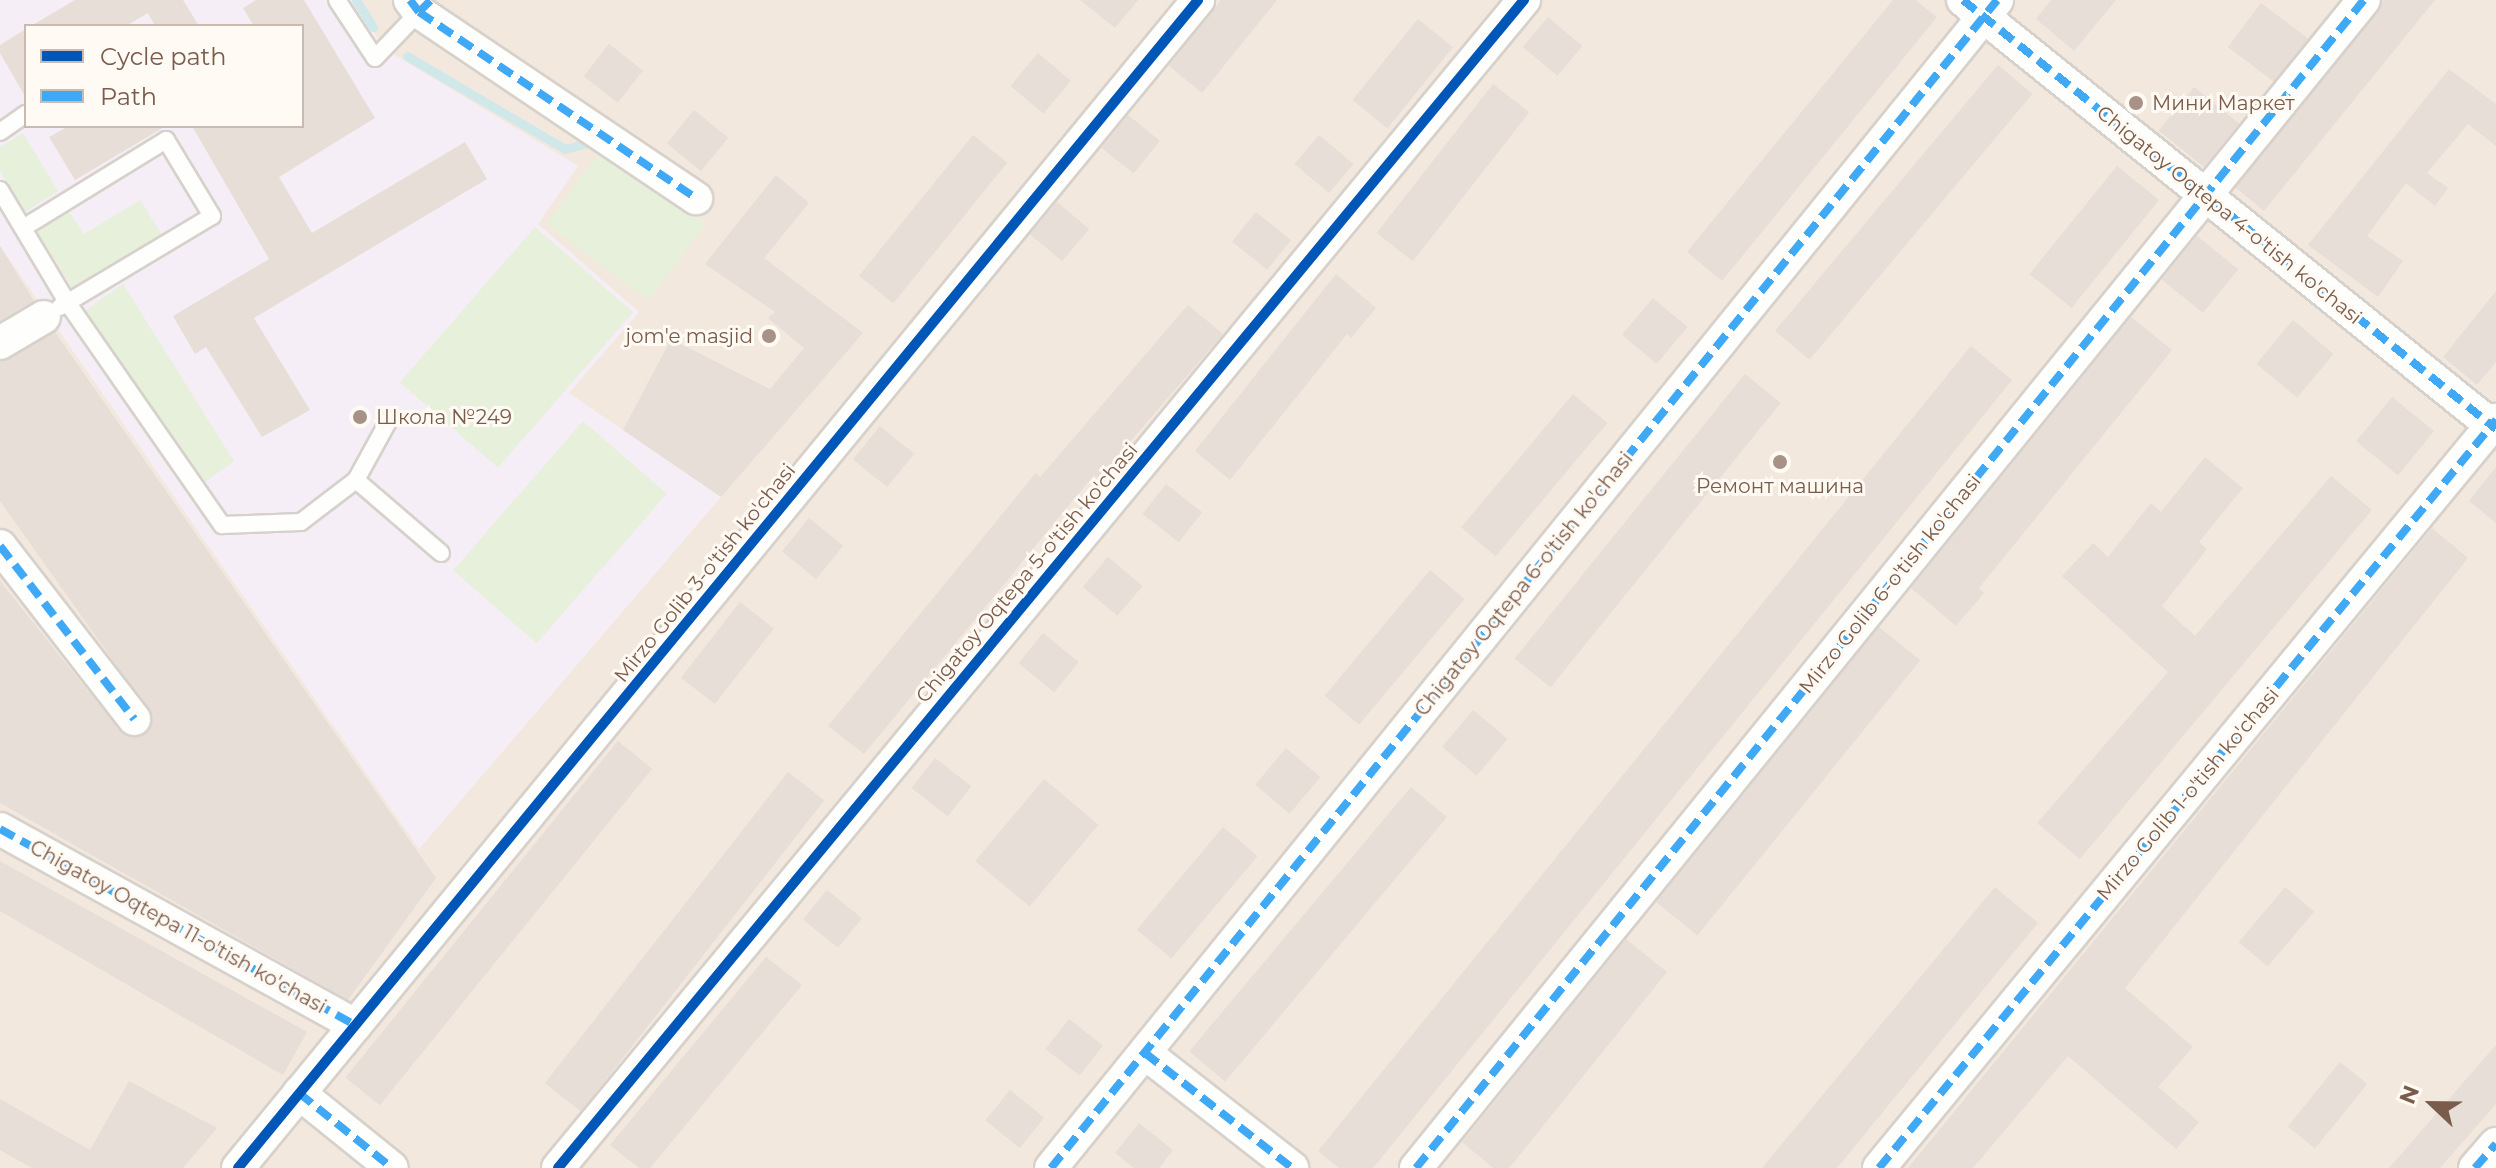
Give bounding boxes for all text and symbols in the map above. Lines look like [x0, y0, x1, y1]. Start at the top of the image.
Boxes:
legend [24, 24, 304, 128]
text: Cycle path [100, 42, 227, 71]
text: Path [100, 82, 157, 111]
place label: Мини Маркет [2152, 91, 2295, 115]
marker: Мини Маркет [2127, 94, 2145, 112]
street label: Chigatoy Oqtepa 4-o'tish ko'chasi [2092, 101, 2366, 329]
place label: jom'e masjid [626, 324, 753, 348]
marker: jom'e masjid [760, 327, 778, 345]
place label: Школа №249 [376, 405, 512, 429]
marker: Школа №249 [351, 408, 369, 426]
street label: Chigatoy Oqtepa 5-o'tish ko'chasi [911, 438, 1143, 708]
street label: Chigatoy Oqtepa 6-o'tish ko'chasi [1410, 447, 1638, 721]
marker: Ремонт машина [1771, 453, 1789, 471]
street label: Mirzo Golib 3-o'tish ko'chasi [609, 459, 801, 687]
street label: Mirzo Golib 6-o'tish ko'chasi [1794, 469, 1986, 699]
place label: Ремонт машина [1696, 474, 1864, 498]
street label: Mirzo Golib 1-o'tish ko'chasi [2092, 683, 2284, 905]
street label: Chigatoy Oqtepa 11-o'tish ko'chasi [26, 835, 330, 1019]
north arrow [2392, 1064, 2472, 1144]
text: N [2393, 1082, 2425, 1108]

